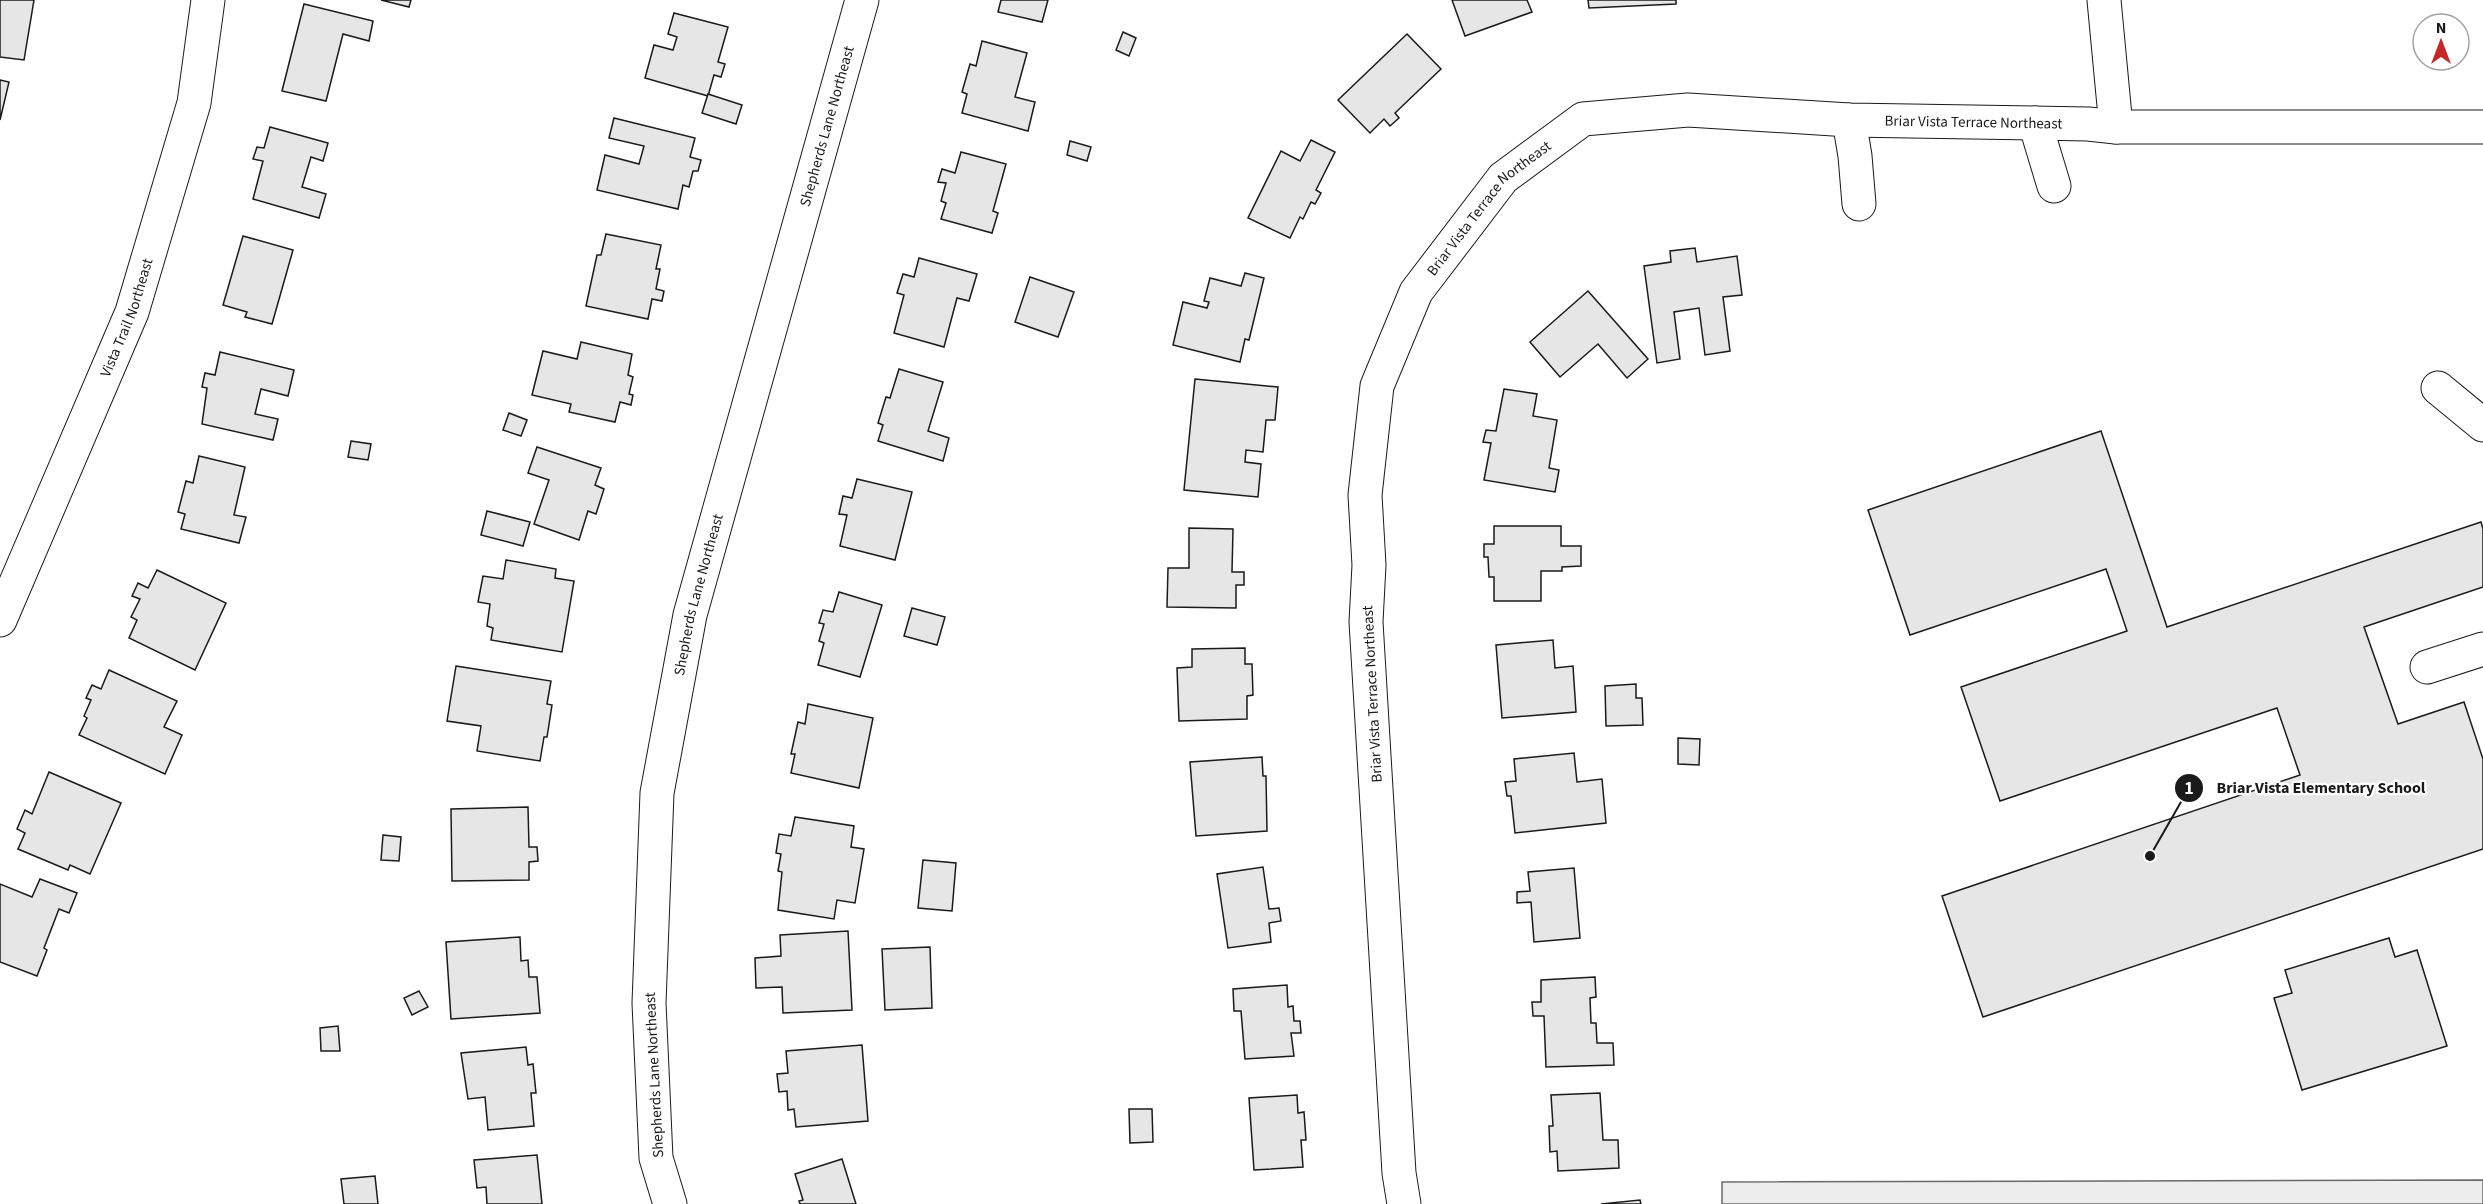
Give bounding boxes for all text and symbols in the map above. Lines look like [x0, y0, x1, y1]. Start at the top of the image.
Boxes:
north arrow [2411, 12, 2471, 72]
text: N [2436, 17, 2446, 39]
street label: Shepherds Lane Northeast [795, 44, 860, 209]
street label: Briar Vista Terrace Northeast [1884, 111, 2062, 135]
street label: Briar Vista Terrace Northeast [1422, 136, 1556, 280]
street label: Vista Trail Northeast [95, 256, 158, 380]
street label: Shepherds Lane Northeast [669, 512, 729, 677]
street label: Briar Vista Terrace Northeast [1357, 605, 1388, 783]
callout: Briar Vista Elementary School [2174, 771, 2437, 805]
text: 1 [2184, 776, 2194, 801]
text: Briar Vista Elementary School [2217, 777, 2426, 799]
street label: Shepherds Lane Northeast [640, 992, 669, 1158]

